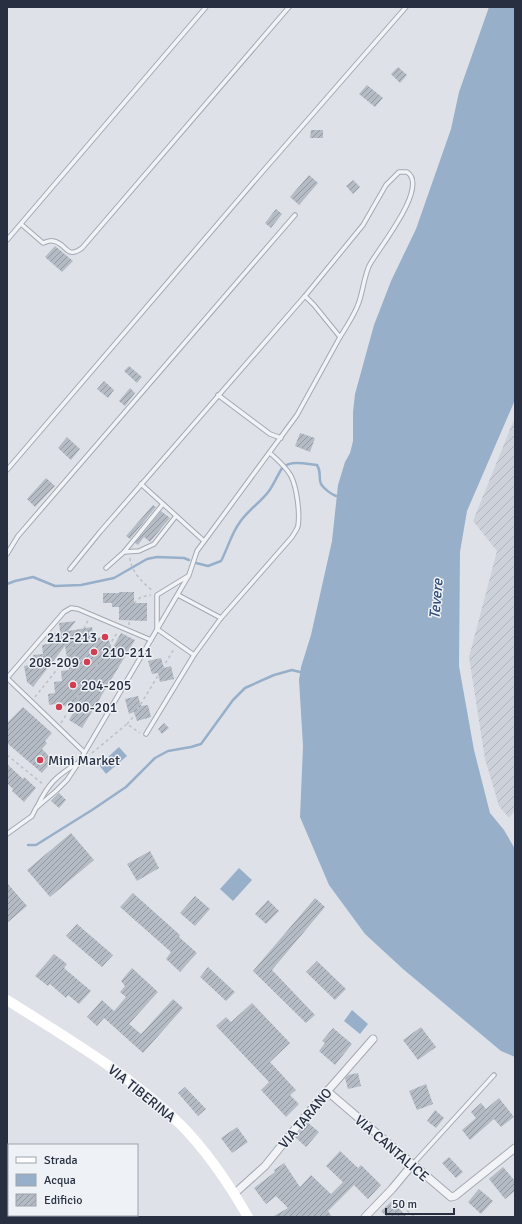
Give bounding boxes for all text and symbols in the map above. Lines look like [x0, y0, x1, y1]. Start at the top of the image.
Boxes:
water label: Tevere [425, 577, 447, 620]
place label: 212-213 [47, 629, 97, 646]
marker: 212-213 [100, 632, 110, 642]
place label: 210-211 [102, 644, 152, 661]
marker: 210-211 [89, 647, 99, 657]
place label: 208-209 [29, 654, 79, 671]
marker: 208-209 [82, 657, 92, 667]
place label: 204-205 [81, 677, 131, 694]
marker: 204-205 [68, 680, 78, 690]
place label: 200-201 [67, 699, 117, 716]
marker: 200-201 [54, 702, 64, 712]
place label: Mini Market [48, 752, 120, 769]
marker: Mini Market [35, 755, 45, 765]
street label: VIA TIBERINA [105, 1061, 179, 1126]
street label: VIA TARANO [275, 1084, 336, 1152]
street label: VIA CANTALICE [351, 1112, 432, 1185]
legend [8, 1144, 138, 1216]
text: Strada [44, 1153, 78, 1168]
text: Acqua [44, 1173, 76, 1188]
scale bar [386, 1190, 454, 1216]
text: Edificio [44, 1193, 82, 1208]
text: 50 m [392, 1197, 417, 1212]

